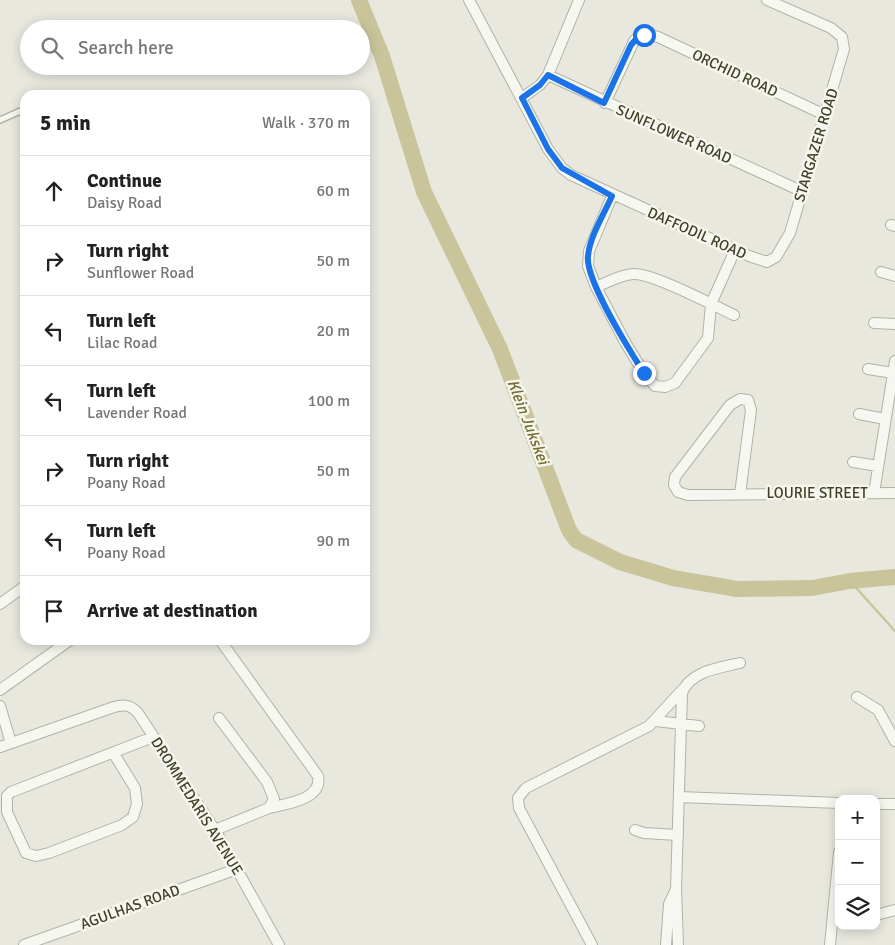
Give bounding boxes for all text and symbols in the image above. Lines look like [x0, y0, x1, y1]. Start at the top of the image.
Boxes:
search box [20, 20, 370, 75]
route start [633, 24, 656, 47]
icon: search [38, 34, 66, 62]
text: Search here [78, 36, 174, 60]
street label: ORCHID ROAD [689, 45, 781, 101]
street label: STARGAZER ROAD [790, 86, 842, 204]
street label: SUNFLOWER ROAD [613, 100, 735, 168]
text: 5 min [40, 110, 91, 136]
text: Walk · 370 m [262, 113, 350, 133]
text: Continue [87, 169, 162, 193]
icon: ahead [40, 177, 68, 205]
text: 60 m [316, 181, 350, 201]
text: Daisy Road [87, 193, 162, 213]
street label: DAFFODIL ROAD [645, 203, 749, 263]
text: Turn right [87, 239, 169, 263]
icon: right [40, 247, 68, 275]
text: 50 m [316, 251, 350, 271]
text: Sunflower Road [87, 263, 194, 283]
text: Turn left [87, 309, 156, 333]
icon: left [40, 317, 68, 345]
text: 20 m [316, 321, 350, 341]
text: Lilac Road [87, 333, 157, 353]
route end [633, 362, 656, 385]
water label: Klein Jukskei [503, 377, 554, 469]
text: Turn left [87, 379, 156, 403]
icon: left [40, 387, 68, 415]
text: 100 m [308, 391, 350, 411]
text: Lavender Road [87, 403, 187, 423]
text: Turn right [87, 449, 169, 473]
icon: right [40, 457, 68, 485]
text: 50 m [316, 461, 350, 481]
text: Poany Road [87, 473, 166, 493]
street label: LOURIE STREET [766, 484, 868, 502]
text: Turn left [87, 519, 156, 543]
icon: left [40, 527, 68, 555]
text: 90 m [316, 531, 350, 551]
text: Poany Road [87, 543, 166, 563]
icon: arrive [40, 597, 68, 625]
text: Arrive at destination [87, 599, 258, 623]
street label: DROMMEDARIS AVENUE [147, 734, 247, 878]
map controls [835, 795, 880, 930]
button: + [835, 795, 880, 840]
button: − [835, 840, 880, 885]
street label: AGULHAS ROAD [78, 881, 182, 933]
button: layers [835, 885, 880, 930]

